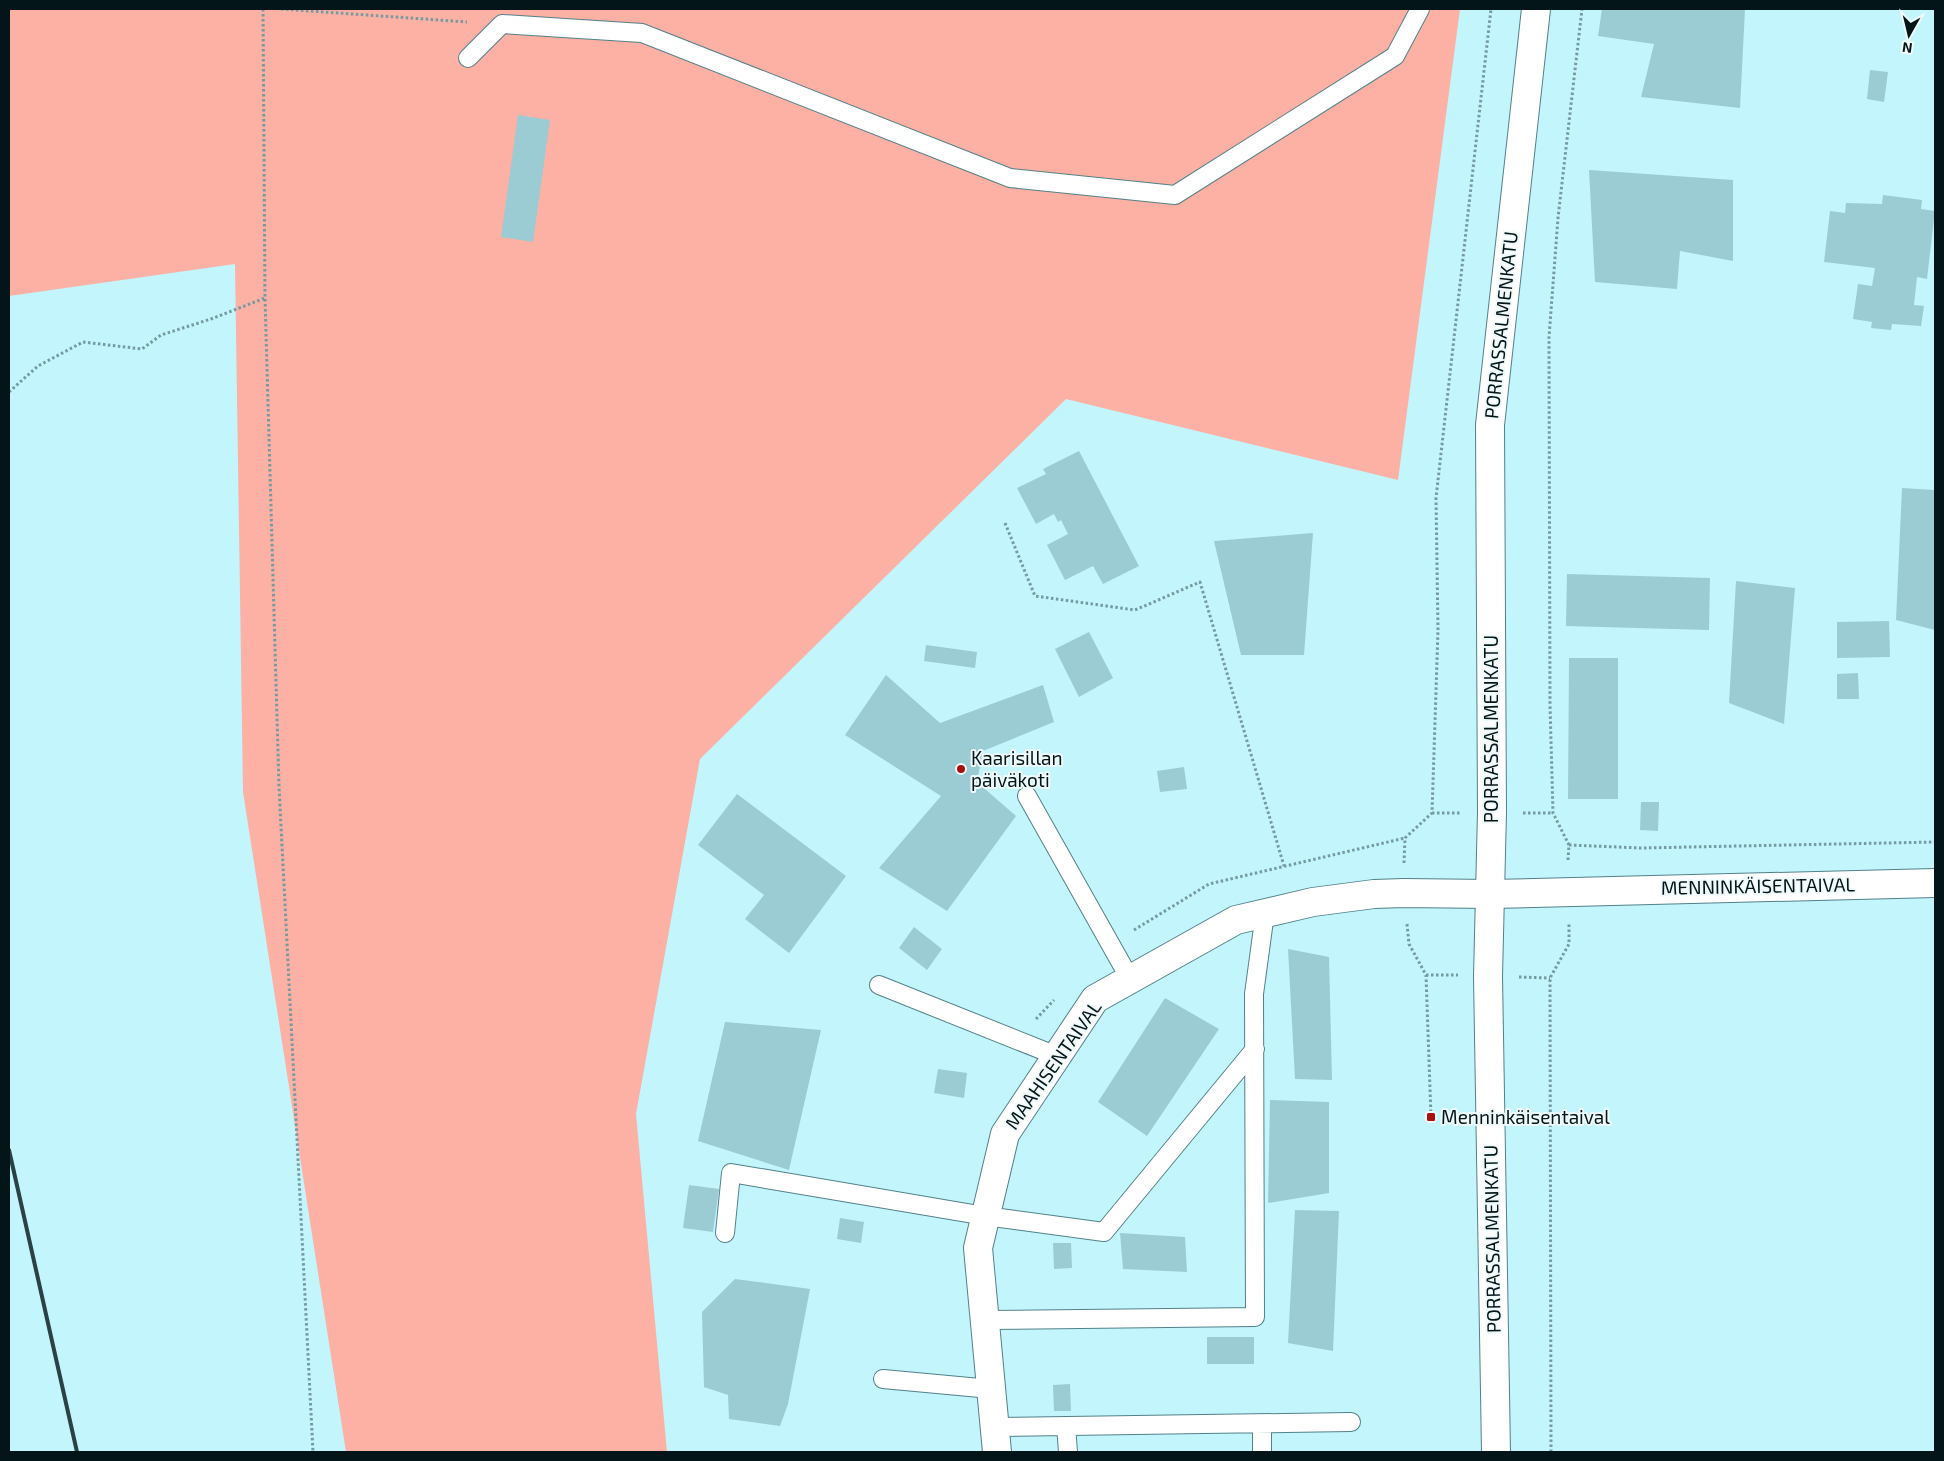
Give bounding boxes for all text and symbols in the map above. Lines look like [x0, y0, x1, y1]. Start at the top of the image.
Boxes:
north arrow [1884, 10, 1934, 60]
text: N [1901, 39, 1913, 57]
street label: PORRASSALMENKATU [1479, 230, 1522, 420]
street label: PORRASSALMENKATU [1479, 635, 1502, 823]
place label: Kaarisillan päiväkoti [971, 746, 1063, 791]
marker: Kaarisillan päiväkoti [955, 763, 967, 775]
street label: MENNINKÄISENTAIVAL [1661, 872, 1856, 899]
street label: MAAHISENTAIVAL [1000, 996, 1106, 1134]
place label: Menninkäisentaival [1441, 1105, 1610, 1128]
marker: Menninkäisentaival [1425, 1111, 1437, 1123]
street label: PORRASSALMENKATU [1478, 1145, 1505, 1333]

